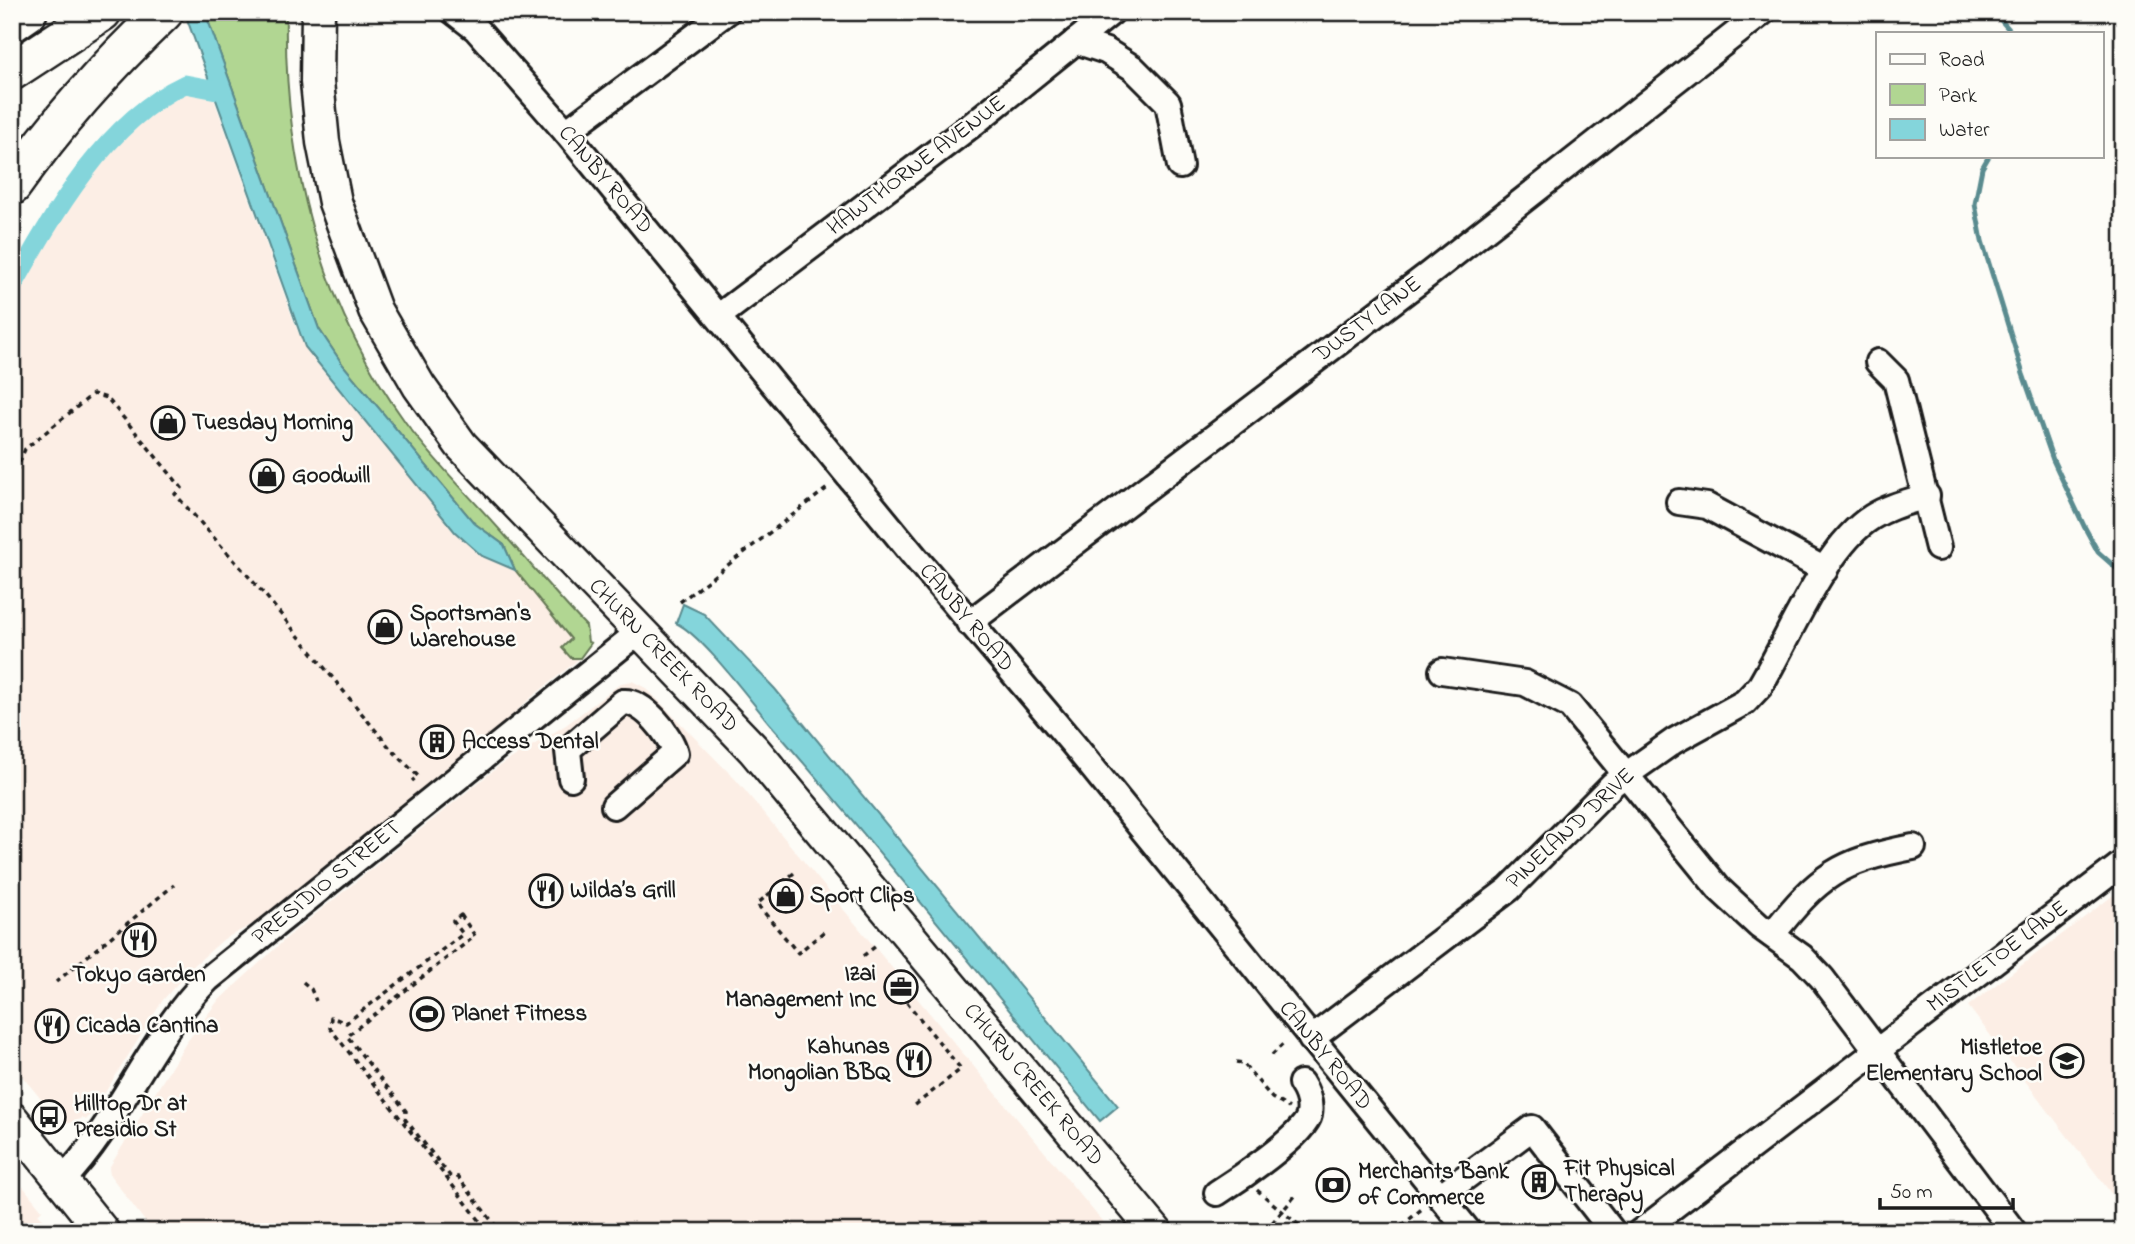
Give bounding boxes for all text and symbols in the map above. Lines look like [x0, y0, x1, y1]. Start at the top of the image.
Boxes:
legend [1876, 32, 2104, 158]
text: Road [1939, 46, 1985, 76]
text: Park [1939, 82, 1978, 112]
street label: HAWTHORNE AVENUE [821, 88, 1013, 244]
text: Water [1939, 116, 1990, 146]
street label: CANBY ROAD [550, 118, 660, 242]
street label: DUSTY LANE [1306, 268, 1429, 372]
shop icon: Tuesday Morning [149, 404, 187, 442]
place label: Tuesday Morning [192, 407, 353, 442]
shop icon: Goodwill [248, 457, 286, 495]
place label: Goodwill [292, 460, 370, 493]
street label: CANBY ROAD [911, 556, 1021, 680]
street label: CHURN CREEK ROAD [580, 571, 746, 741]
place label: Sportsman's Warehouse [410, 598, 532, 657]
shop icon: Sportsman's Warehouse [366, 608, 404, 646]
building icon: Access Dental [418, 723, 456, 761]
place label: Access Dental [462, 726, 599, 759]
street label: PINELAND DRIVE [1499, 760, 1643, 898]
street label: PRESIDIO STREET [245, 812, 409, 954]
restaurant icon: Wilda’s Grill [527, 872, 565, 910]
place label: Wilda’s Grill [570, 875, 676, 908]
shop icon: Sport Clips [767, 877, 805, 915]
place label: Sport Clips [810, 880, 915, 913]
street label: MISTLETOE LANE [1920, 893, 2076, 1021]
restaurant icon: Tokyo Garden [120, 921, 158, 959]
place label: Izai Management Inc [725, 958, 877, 1019]
place label: Tokyo Garden [72, 959, 206, 994]
office icon: Izai Management Inc [882, 968, 920, 1006]
street label: CANBY ROAD [1270, 994, 1380, 1118]
sports icon: Planet Fitness [408, 995, 446, 1033]
street label: CHURN CREEK ROAD [955, 996, 1111, 1174]
place label: Planet Fitness [452, 998, 587, 1031]
restaurant icon: Cicada Cantina [33, 1007, 71, 1045]
place label: Cicada Cantina [76, 1010, 219, 1043]
place label: Kahunas Mongolian BBQ [748, 1031, 891, 1092]
place label: Mistletoe Elementary School [1866, 1032, 2043, 1093]
restaurant icon: Kahunas Mongolian BBQ [895, 1041, 933, 1079]
school or university icon: Mistletoe Elementary School [2048, 1042, 2086, 1080]
place label: Hilltop Dr at Presidio St [74, 1088, 187, 1147]
bus stop icon: Hilltop Dr at Presidio St [30, 1098, 68, 1136]
place label: Fit Physical Therapy [1563, 1153, 1675, 1214]
place label: Merchants Bank of Commerce [1358, 1156, 1510, 1215]
building icon: Fit Physical Therapy [1520, 1163, 1558, 1201]
bank icon: Merchants Bank of Commerce [1314, 1166, 1352, 1204]
scale bar [1880, 1167, 2012, 1211]
text: 50 m [1890, 1178, 1933, 1208]

